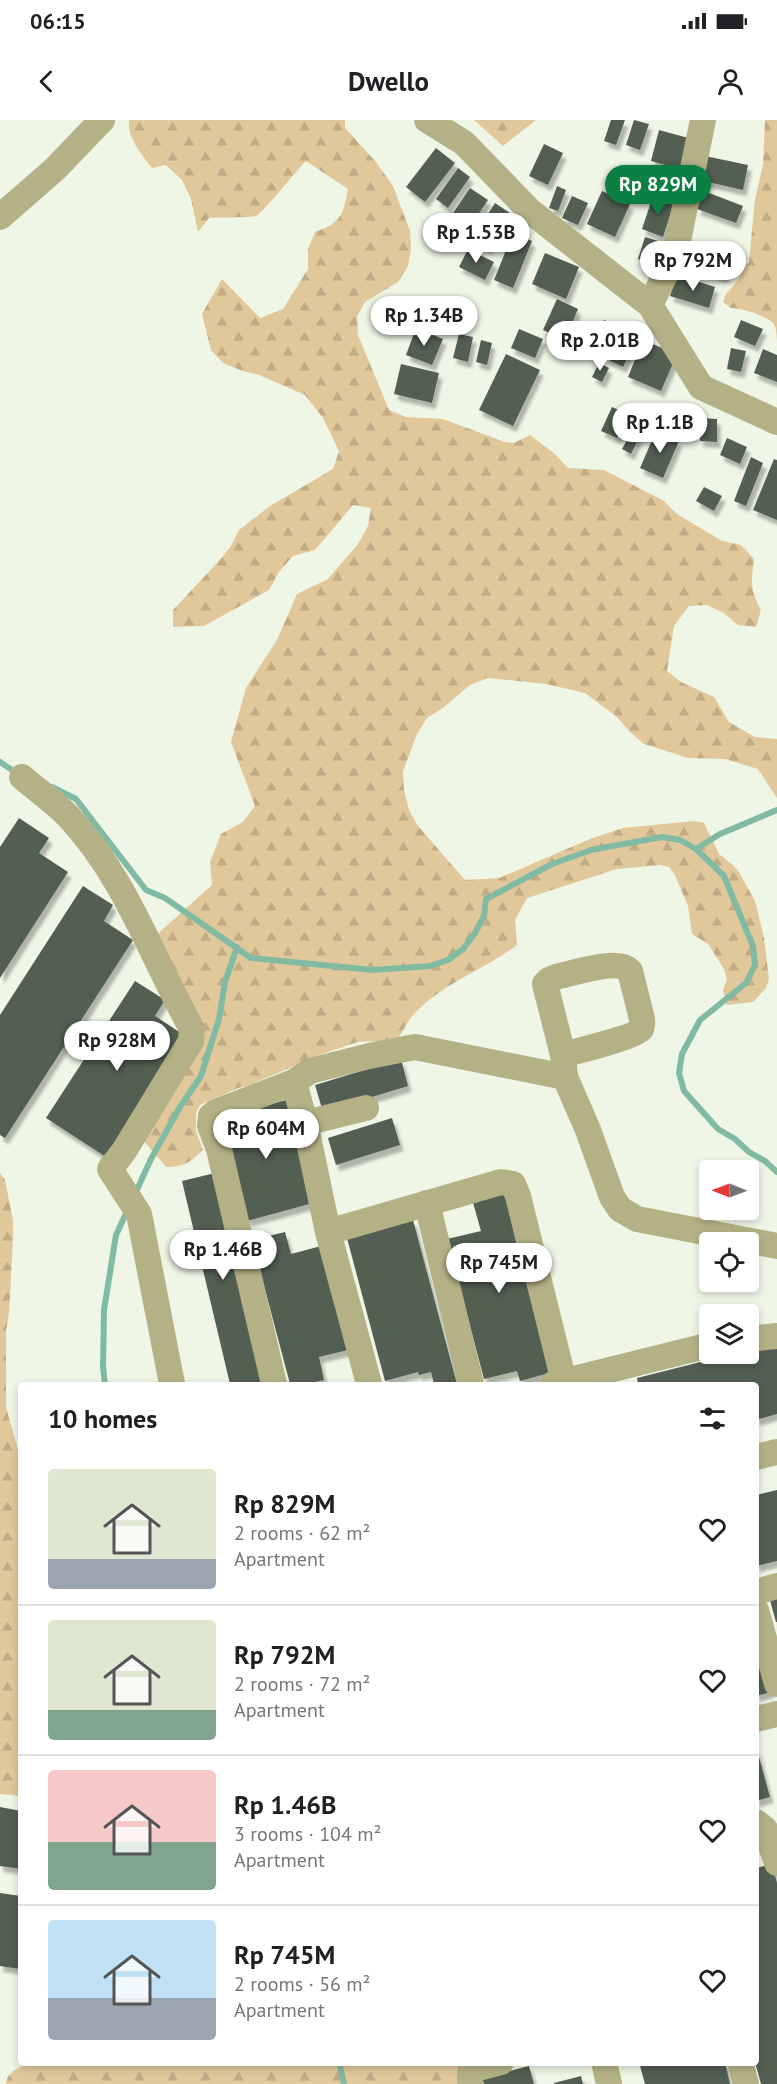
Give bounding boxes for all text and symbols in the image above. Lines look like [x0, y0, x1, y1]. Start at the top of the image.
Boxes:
text: 06:15 [30, 7, 86, 35]
text: Dwello [348, 64, 429, 98]
icon: back [30, 65, 63, 98]
icon: person [714, 65, 747, 98]
pin: Rp 829M [603, 165, 713, 216]
text: Rp 829M [619, 171, 697, 197]
pin: Rp 1.53B [414, 213, 538, 264]
text: Rp 1.53B [437, 219, 515, 245]
pin: Rp 792M [638, 241, 748, 292]
text: Rp 792M [654, 247, 732, 273]
pin: Rp 1.34B [362, 296, 486, 347]
text: Rp 1.34B [385, 302, 463, 328]
pin: Rp 2.01B [538, 321, 662, 372]
text: Rp 2.01B [561, 327, 639, 353]
pin: Rp 1.1B [605, 403, 715, 454]
text: Rp 1.1B [626, 409, 694, 435]
pin: Rp 928M [62, 1021, 172, 1072]
text: Rp 928M [78, 1027, 156, 1053]
pin: Rp 604M [211, 1109, 321, 1160]
text: Rp 604M [227, 1115, 305, 1141]
north arrow [699, 1160, 759, 1220]
map controls [699, 1160, 759, 1364]
pin: Rp 1.46B [161, 1230, 285, 1281]
button: locate [699, 1232, 759, 1292]
text: Rp 1.46B [184, 1236, 262, 1262]
pin: Rp 745M [444, 1243, 554, 1294]
text: Rp 745M [460, 1249, 538, 1275]
button: layers [699, 1304, 759, 1364]
text: 10 homes [48, 1402, 157, 1435]
icon: filters [696, 1402, 729, 1435]
text: Rp 829M [234, 1487, 335, 1520]
icon: home [96, 1493, 168, 1565]
icon: heart [696, 1513, 729, 1546]
text: 2 rooms · 62 m² [234, 1520, 370, 1546]
text: Apartment [234, 1546, 325, 1572]
text: Rp 792M [234, 1638, 335, 1671]
icon: home [96, 1644, 168, 1716]
icon: heart [696, 1664, 729, 1697]
text: 2 rooms · 72 m² [234, 1671, 370, 1697]
text: Apartment [234, 1697, 325, 1723]
text: Rp 1.46B [234, 1788, 336, 1821]
icon: home [96, 1794, 168, 1866]
icon: heart [696, 1814, 729, 1847]
text: 3 rooms · 104 m² [234, 1821, 381, 1847]
text: Apartment [234, 1847, 325, 1873]
text: Rp 745M [234, 1938, 335, 1971]
icon: home [96, 1944, 168, 2016]
icon: heart [696, 1964, 729, 1997]
text: 2 rooms · 56 m² [234, 1971, 370, 1997]
text: Apartment [234, 1997, 325, 2023]

